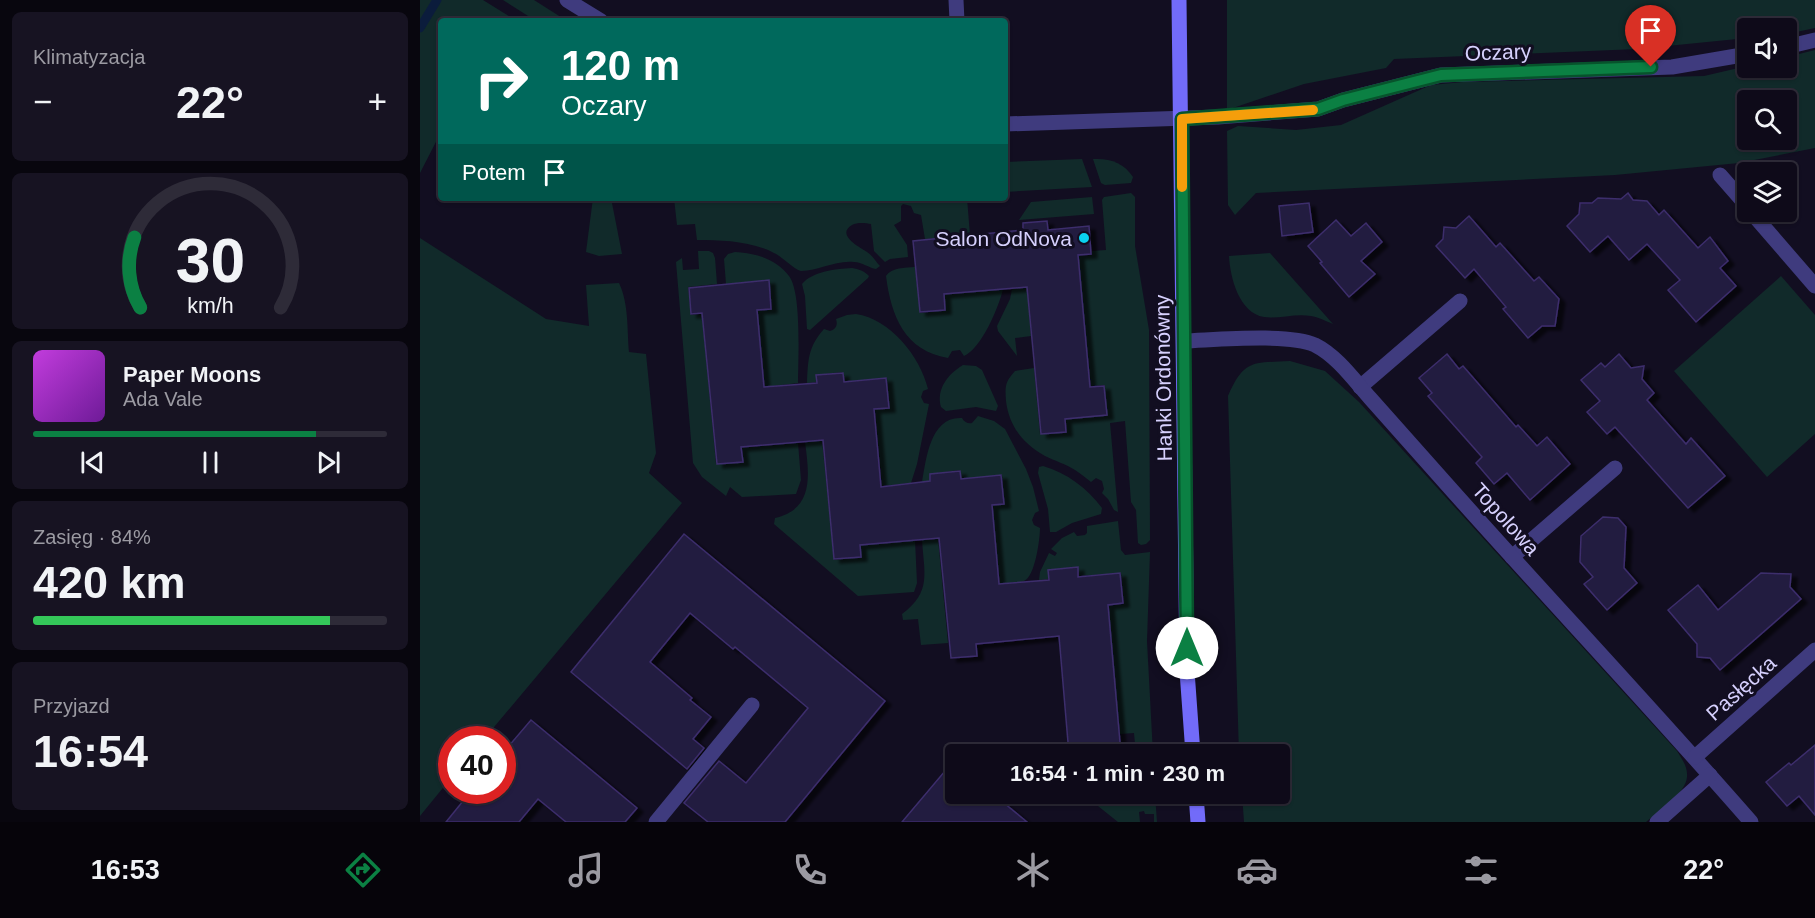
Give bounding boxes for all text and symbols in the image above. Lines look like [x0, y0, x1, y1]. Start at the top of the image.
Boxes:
pin [1625, 5, 1676, 67]
icon: arrive [1634, 14, 1667, 47]
map controls [1737, 18, 1797, 222]
button: sound [1737, 18, 1797, 78]
street label: Oczary [1464, 39, 1532, 65]
icon: right [462, 42, 540, 120]
text: 120 m [561, 42, 680, 89]
text: Klimatyzacja [33, 46, 145, 68]
text: 22° [176, 77, 244, 128]
text: − [33, 83, 52, 120]
text: + [368, 83, 387, 120]
button: search [1737, 90, 1797, 150]
text: Oczary [561, 91, 647, 121]
icon: arrive [538, 156, 571, 189]
text: Potem [462, 160, 526, 185]
button: layers [1737, 162, 1797, 222]
text: 30 [175, 226, 245, 295]
place label: Salon OdNova [935, 227, 1072, 250]
marker: Salon OdNova [1077, 231, 1091, 245]
text: km/h [187, 294, 233, 318]
street label: Hanki Ordonówny [1150, 294, 1176, 462]
text: Paper Moons [123, 362, 261, 387]
text: Ada Vale [123, 388, 203, 410]
icon: previous [76, 446, 109, 479]
icon: pause [194, 446, 227, 479]
icon: next [312, 446, 345, 479]
street label: Topolowa [1468, 478, 1544, 560]
text: Zasięg · 84% [33, 526, 151, 548]
text: 420 km [33, 557, 186, 608]
position arrow [1155, 616, 1219, 680]
street label: Pasłęcka [1702, 651, 1781, 725]
text: Przyjazd [33, 695, 110, 717]
text: 16:54 [33, 726, 148, 777]
speed limit sign: 40 [438, 726, 516, 804]
text: 16:54 · 1 min · 230 m [1010, 761, 1225, 786]
icon: directions [342, 849, 384, 891]
icon: music [565, 849, 607, 891]
icon: phone [789, 849, 831, 891]
icon: climate [1012, 849, 1054, 891]
icon: car [1236, 849, 1278, 891]
icon: filters [1460, 849, 1502, 891]
text: 16:53 [91, 855, 160, 885]
text: 22° [1683, 855, 1724, 885]

